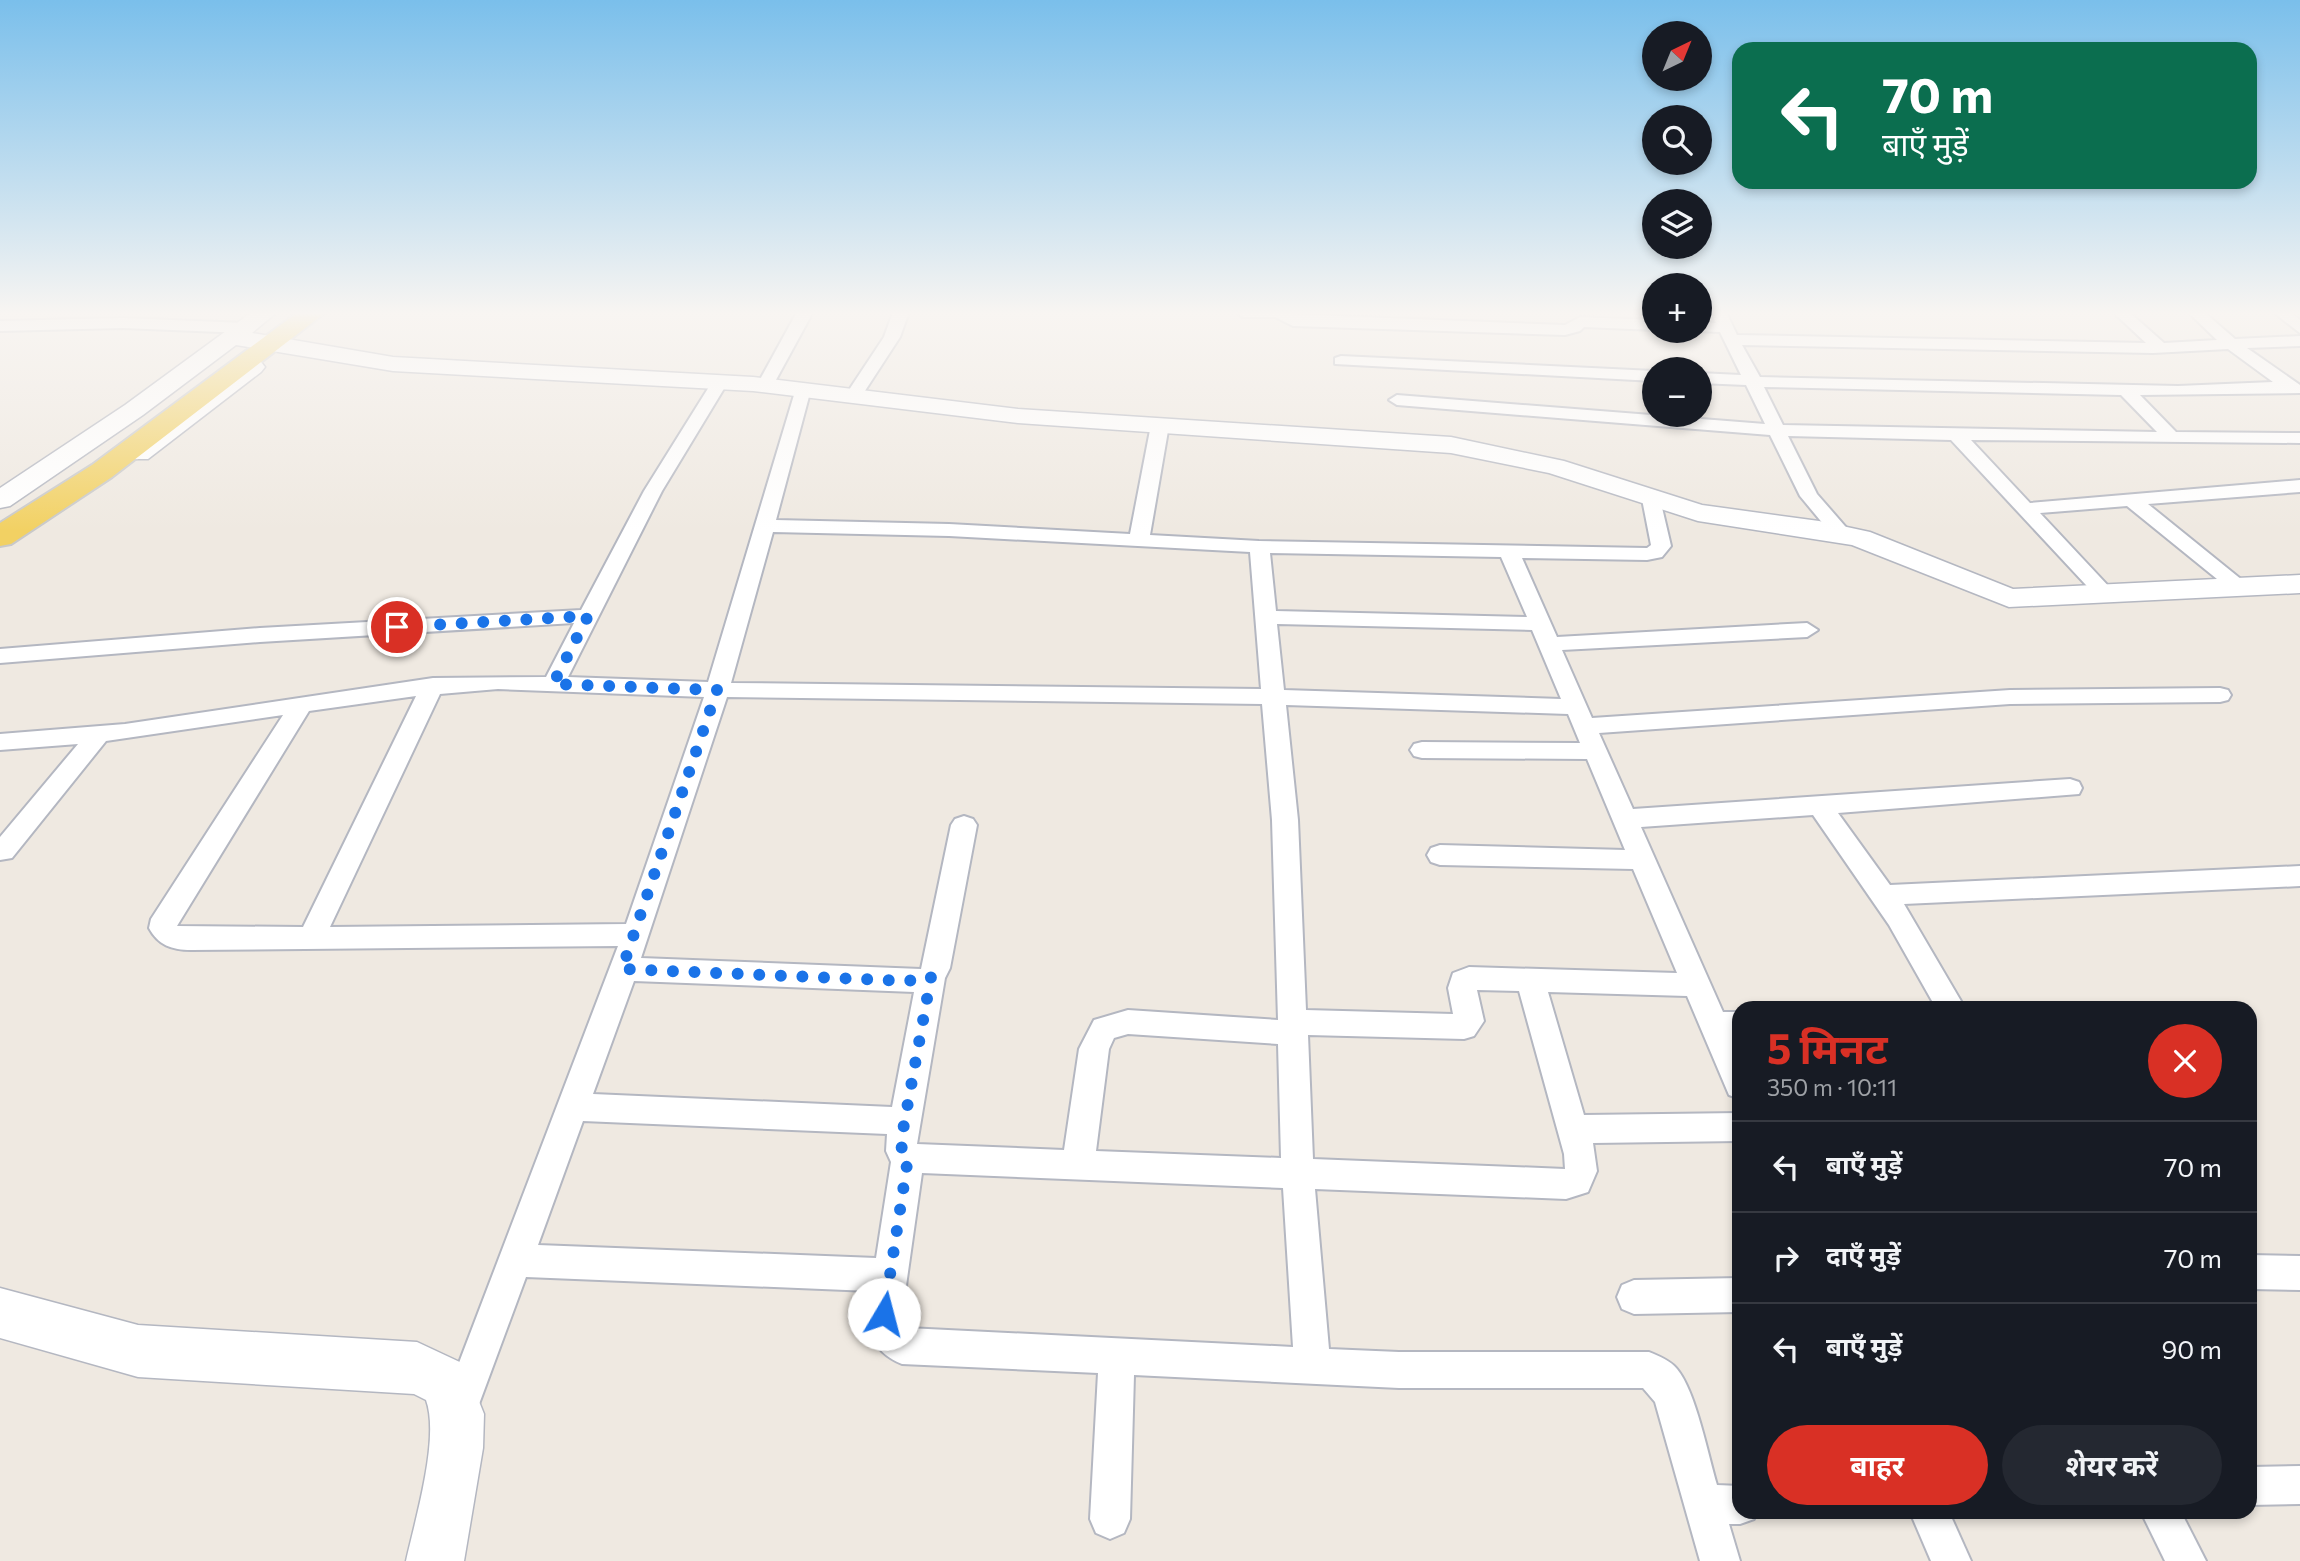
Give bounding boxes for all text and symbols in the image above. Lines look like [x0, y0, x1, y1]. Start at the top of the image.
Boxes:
north arrow [1642, 21, 1712, 91]
map controls [1642, 21, 1712, 427]
text: 70 m [1882, 63, 1993, 123]
icon: left [1767, 70, 1858, 161]
button: search [1642, 105, 1712, 175]
text: बाएँ मुड़ें [1882, 123, 1969, 163]
button: layers [1642, 189, 1712, 259]
button: + [1642, 273, 1712, 343]
button: − [1642, 357, 1712, 427]
pin [367, 597, 427, 657]
icon: arrive [378, 608, 416, 646]
text: 5 मिनट [1767, 1021, 1888, 1073]
button: close [2148, 1024, 2222, 1098]
text: 350 m · 10:11 [1767, 1073, 1897, 1101]
icon: left [1767, 1148, 1805, 1186]
text: बाएँ मुड़ें [1826, 1148, 1902, 1179]
text: 70 m [2164, 1151, 2222, 1182]
icon: right [1767, 1239, 1805, 1277]
text: दाएँ मुड़ें [1826, 1239, 1901, 1270]
text: 70 m [2164, 1242, 2222, 1273]
position arrow [847, 1277, 921, 1351]
icon: left [1767, 1330, 1805, 1368]
text: बाएँ मुड़ें [1826, 1330, 1902, 1361]
text: 90 m [2162, 1333, 2222, 1364]
button: बाहर [1767, 1425, 1988, 1505]
button: शेयर करें [2002, 1425, 2222, 1505]

